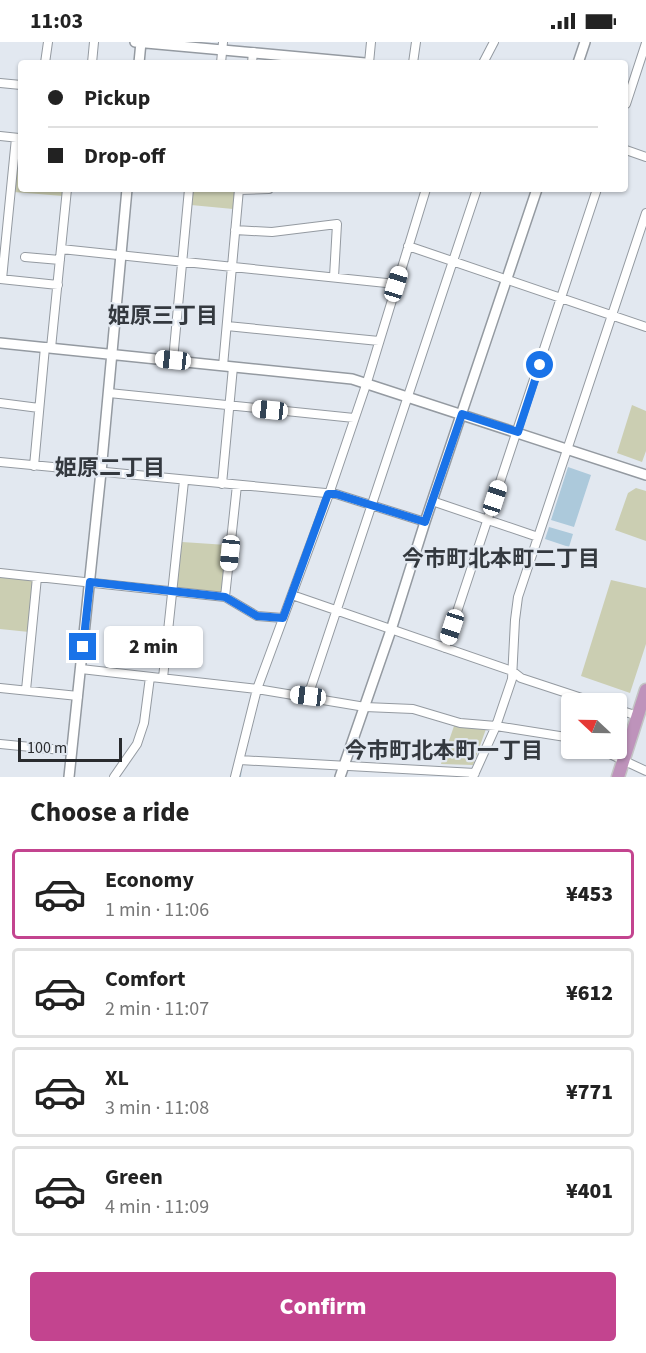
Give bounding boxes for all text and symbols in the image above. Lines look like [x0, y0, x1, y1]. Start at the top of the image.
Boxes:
text: 11:03 [30, 5, 83, 37]
text: Pickup [84, 82, 150, 114]
text: Drop-off [84, 140, 165, 172]
car [382, 264, 410, 304]
district label: 姫原三丁目 [108, 300, 218, 332]
car [154, 349, 192, 371]
route start [526, 351, 553, 378]
car [251, 399, 289, 421]
district label: 姫原二丁目 [55, 452, 165, 484]
car [481, 478, 509, 518]
car [219, 534, 241, 572]
district label: 今市町北本町二丁目 [402, 543, 600, 575]
car [438, 607, 466, 647]
callout: 2 min [104, 626, 203, 668]
route end [69, 633, 96, 660]
text: 2 min [129, 633, 178, 661]
car [289, 685, 327, 707]
north arrow [561, 693, 627, 759]
map controls [561, 693, 627, 759]
scale bar [18, 735, 122, 762]
district label: 今市町北本町一丁目 [345, 735, 543, 767]
text: 100 m [27, 737, 67, 759]
text: Choose a ride [30, 793, 190, 832]
text: Economy [105, 864, 194, 896]
icon: car [33, 867, 87, 921]
text: ¥453 [566, 878, 613, 910]
text: 1 min · 11:06 [105, 896, 209, 924]
text: Comfort [105, 963, 186, 995]
icon: car [33, 966, 87, 1020]
text: ¥612 [566, 977, 613, 1009]
text: 2 min · 11:07 [105, 995, 209, 1023]
text: XL [105, 1062, 129, 1094]
icon: car [33, 1065, 87, 1119]
text: ¥771 [566, 1076, 613, 1108]
text: 3 min · 11:08 [105, 1094, 209, 1122]
text: Green [105, 1161, 163, 1193]
icon: car [33, 1164, 87, 1218]
text: ¥401 [566, 1175, 613, 1207]
text: 4 min · 11:09 [105, 1193, 209, 1221]
button: Confirm [30, 1272, 616, 1341]

